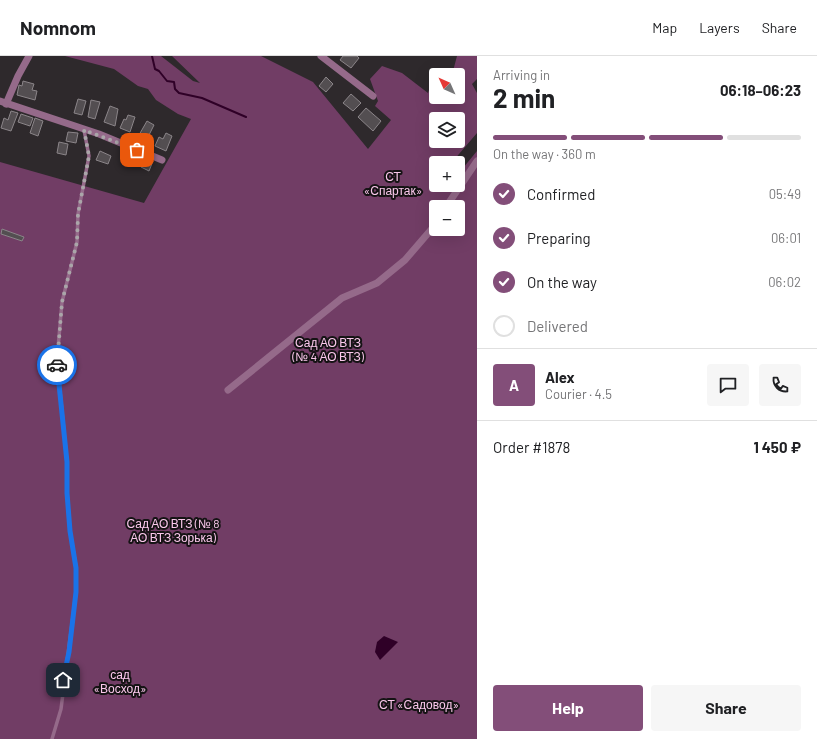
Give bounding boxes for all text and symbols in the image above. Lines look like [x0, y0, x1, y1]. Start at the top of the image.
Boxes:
text: Nomnom [20, 16, 96, 39]
text: Map [652, 19, 677, 36]
text: Layers [699, 19, 740, 36]
text: Share [762, 19, 797, 36]
text: Arriving in [493, 67, 550, 83]
north arrow [429, 68, 465, 104]
map controls [429, 68, 465, 236]
text: 06:18–06:23 [720, 81, 801, 99]
text: 2 min [493, 82, 555, 113]
button: layers [429, 112, 465, 148]
pin [120, 133, 154, 167]
icon: bag [126, 139, 148, 161]
text: On the way · 360 m [493, 146, 596, 162]
button: + [429, 156, 465, 192]
park label: СТ «Спартак» [364, 169, 422, 198]
icon: check [493, 183, 515, 205]
text: Confirmed [527, 185, 595, 203]
text: 05:49 [769, 186, 801, 202]
button: − [429, 200, 465, 236]
icon: check [493, 227, 515, 249]
text: Preparing [527, 229, 591, 247]
text: 06:01 [771, 230, 801, 246]
icon: check [493, 271, 515, 293]
text: On the way [527, 273, 597, 291]
text: 06:02 [768, 274, 801, 290]
text: Delivered [527, 317, 588, 335]
park label: Сад АО ВТЗ (№ 4 АО ВТЗ) [291, 335, 365, 363]
courier [37, 345, 77, 385]
icon: car [46, 354, 68, 376]
button: chat [707, 364, 749, 406]
button: phone [759, 364, 801, 406]
text: Alex [545, 368, 575, 386]
text: A [509, 376, 519, 394]
text: Courier · 4.5 [545, 386, 612, 402]
text: Order #1878 [493, 438, 570, 456]
text: 1 450 ₽ [753, 438, 801, 456]
park label: Сад АО ВТЗ (№ 8 АО ВТЗ Зорька) [126, 516, 220, 545]
pin [46, 663, 80, 697]
park label: сад «Восход» [94, 667, 146, 696]
icon: home [52, 669, 74, 691]
button: Help [493, 685, 643, 731]
button: Share [651, 685, 801, 731]
park label: СТ «Садовод» [379, 697, 459, 712]

